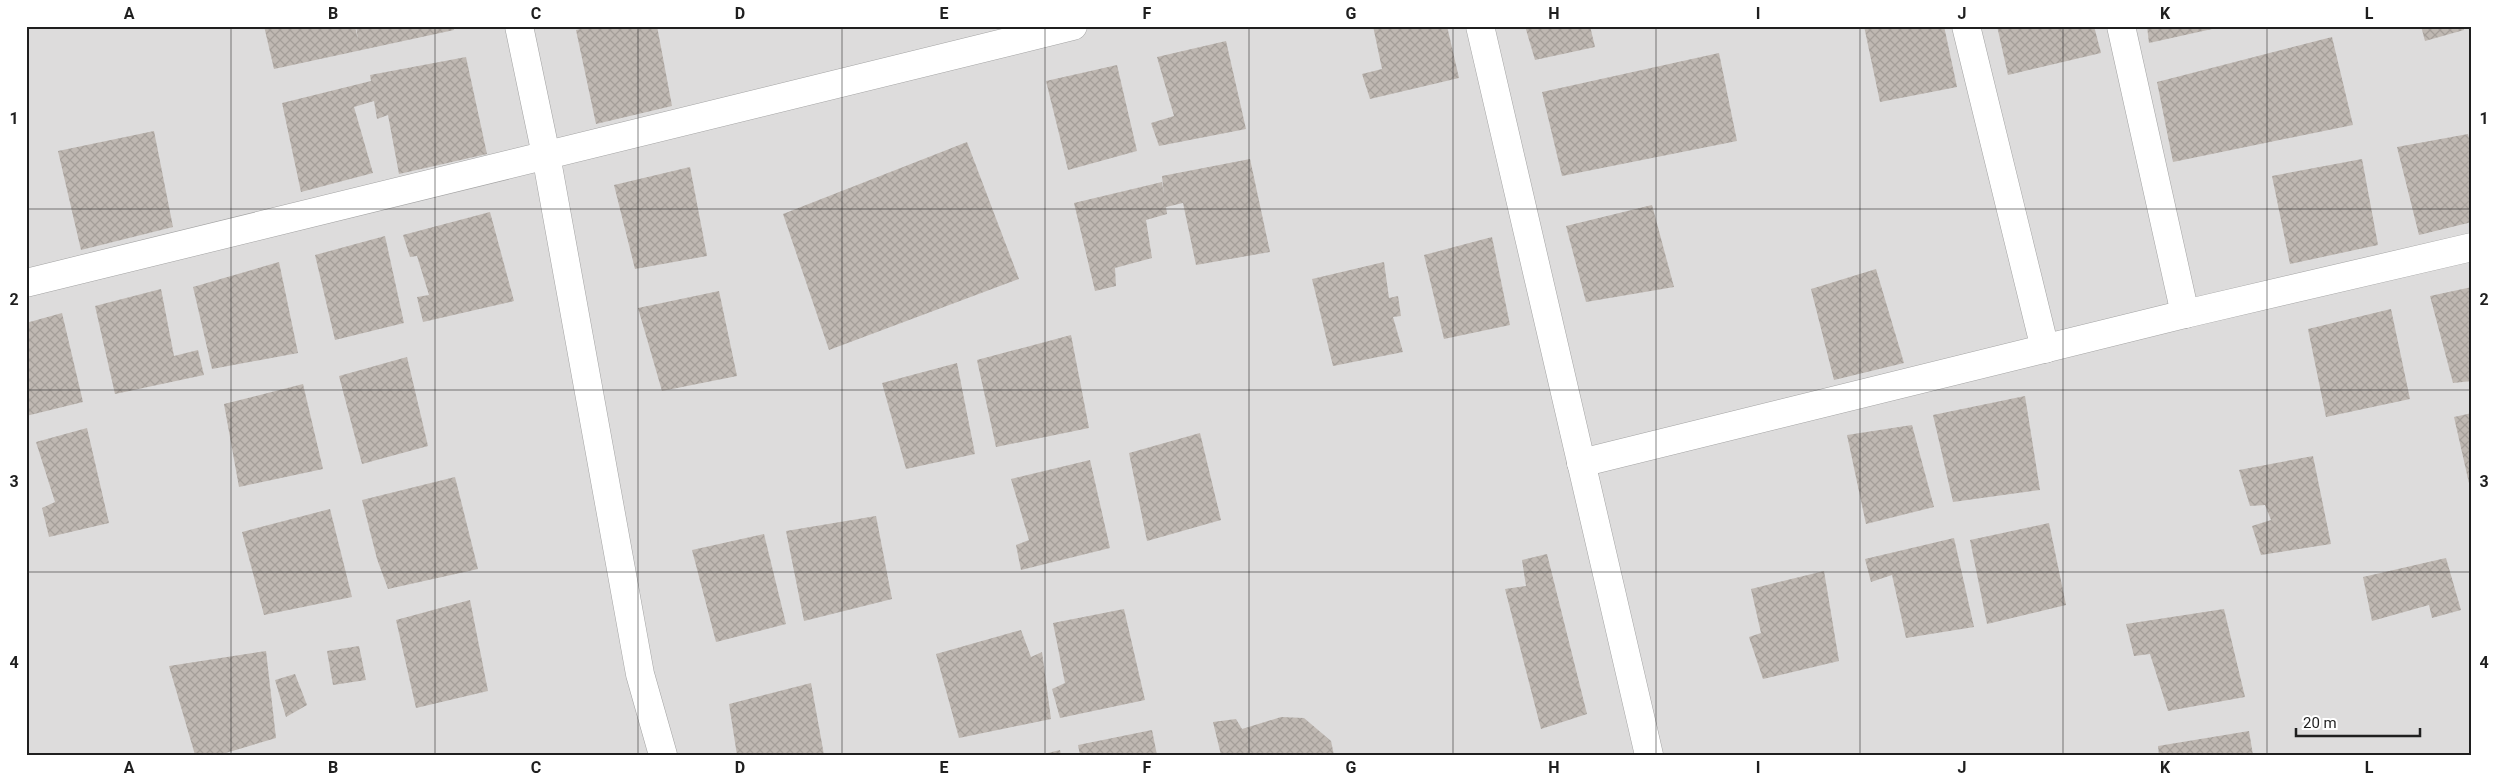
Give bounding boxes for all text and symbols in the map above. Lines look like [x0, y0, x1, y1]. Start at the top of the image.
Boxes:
text: A [124, 4, 135, 23]
text: B [328, 4, 338, 23]
text: C [531, 4, 541, 23]
text: D [735, 4, 745, 23]
text: E [940, 4, 949, 23]
text: F [1143, 4, 1152, 23]
text: G [1346, 4, 1357, 23]
text: H [1548, 4, 1560, 23]
text: I [1756, 4, 1760, 23]
text: J [1958, 4, 1966, 23]
text: K [2160, 4, 2171, 23]
text: L [2365, 4, 2374, 23]
text: 1 [9, 109, 19, 128]
text: 1 [2479, 109, 2489, 128]
text: 2 [9, 290, 19, 309]
text: 2 [2479, 290, 2489, 309]
text: 3 [9, 472, 19, 491]
text: 3 [2479, 472, 2489, 491]
text: 4 [9, 653, 19, 672]
text: 4 [2479, 653, 2489, 672]
scale bar [2296, 706, 2419, 738]
text: 20 m [2303, 714, 2337, 732]
text: A [124, 758, 135, 777]
text: B [328, 758, 338, 777]
text: C [531, 758, 541, 777]
text: D [735, 758, 745, 777]
text: E [940, 758, 949, 777]
text: F [1143, 758, 1152, 777]
text: G [1346, 758, 1357, 777]
text: H [1548, 758, 1560, 777]
text: I [1756, 758, 1760, 777]
text: J [1958, 758, 1966, 777]
text: K [2160, 758, 2171, 777]
text: L [2365, 758, 2374, 777]

